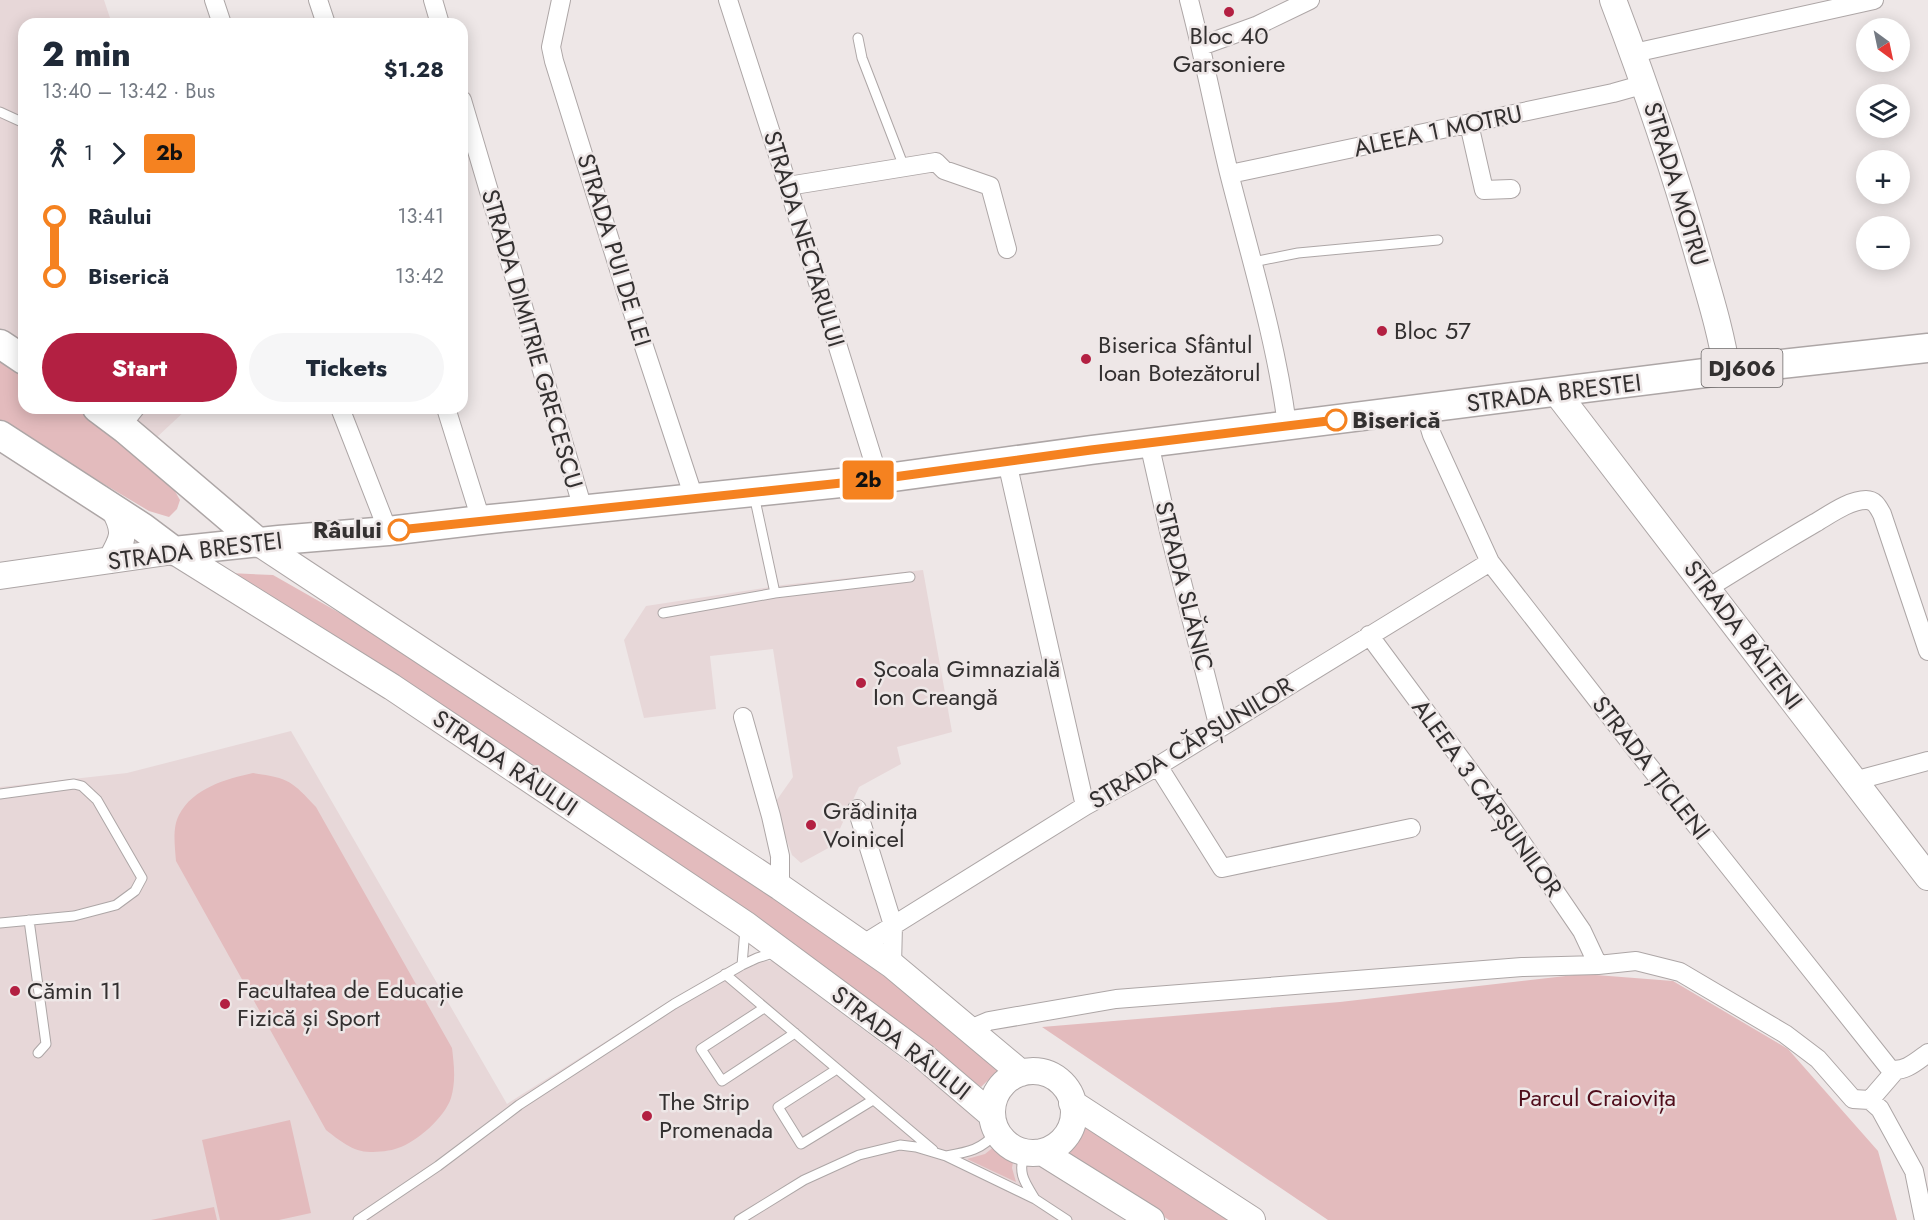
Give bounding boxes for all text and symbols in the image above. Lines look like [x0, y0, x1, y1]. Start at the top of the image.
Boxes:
marker: Bloc 40 Garsoniere [1222, 5, 1236, 19]
place label: Bloc 40 Garsoniere [1173, 18, 1285, 81]
north arrow [1856, 18, 1910, 72]
map controls [1856, 18, 1910, 270]
text: 2 min [42, 31, 131, 78]
text: $1.28 [384, 53, 444, 85]
text: 13:40 – 13:42 · Bus [42, 77, 215, 106]
button: layers [1856, 84, 1910, 138]
street label: ALEEA 1 MOTRU [1350, 96, 1525, 165]
street label: STRADA MOTRU [1635, 98, 1718, 270]
street label: STRADA NECTARULUI [755, 126, 854, 351]
icon: walk [42, 137, 75, 170]
icon: forward [102, 137, 135, 170]
text: 2b [156, 138, 183, 168]
text: 1 [84, 139, 93, 168]
street label: STRADA PUI DE LEI [568, 149, 660, 351]
button: + [1856, 150, 1910, 204]
street label: STRADA DIMITRIE GRECESCU [473, 185, 592, 493]
text: Râului [88, 200, 152, 232]
text: 13:41 [397, 202, 444, 231]
button: − [1856, 216, 1910, 270]
text: Biserică [88, 260, 169, 292]
text: 13:42 [395, 262, 444, 291]
place label: Bloc 57 [1394, 313, 1471, 348]
marker: Bloc 57 [1375, 324, 1389, 338]
place label: Biserica Sfântul Ioan Botezătorul [1098, 327, 1260, 390]
button: Start [42, 333, 237, 402]
button: Tickets [249, 333, 444, 402]
road number: DJ606 [1702, 349, 1782, 387]
marker: Biserica Sfântul Ioan Botezătorul [1079, 352, 1093, 366]
street label: STRADA BRESTEI [1465, 364, 1643, 421]
place label: Biserică [1352, 402, 1441, 437]
marker: Biserică [1325, 409, 1347, 431]
line badge: 2b [841, 460, 895, 500]
text: 2b [855, 465, 881, 495]
street label: STRADA SLĂNIC [1146, 497, 1222, 674]
place label: Râului [313, 512, 382, 547]
marker: Râului [388, 519, 410, 541]
street label: STRADA BRESTEI [106, 522, 284, 579]
street label: STRADA BÂLTENI [1676, 553, 1811, 717]
place label: Școala Gimnazială Ion Creangă [873, 651, 1060, 714]
street label: STRADA CĂPȘUNILOR [1082, 667, 1300, 817]
marker: Școala Gimnazială Ion Creangă [854, 676, 868, 690]
street label: STRADA ȚICLENI [1584, 688, 1719, 847]
street label: ALEEA 3 CĂPȘUNILOR [1404, 692, 1571, 904]
street label: STRADA RÂULUI [426, 701, 585, 824]
place label: Grădinița Voinicel [823, 793, 918, 856]
marker: Grădinița Voinicel [804, 818, 818, 832]
place label: Facultatea de Educație Fizică și Sport [237, 972, 464, 1035]
place label: Cămin 11 [27, 973, 121, 1008]
street label: STRADA RÂULUI [824, 977, 978, 1108]
marker: Cămin 11 [8, 984, 22, 998]
marker: Facultatea de Educație Fizică și Sport [218, 997, 232, 1011]
park label: Parcul Craiovița [1518, 1080, 1676, 1115]
place label: The Strip Promenada [659, 1084, 773, 1147]
marker: The Strip Promenada [640, 1109, 654, 1123]

